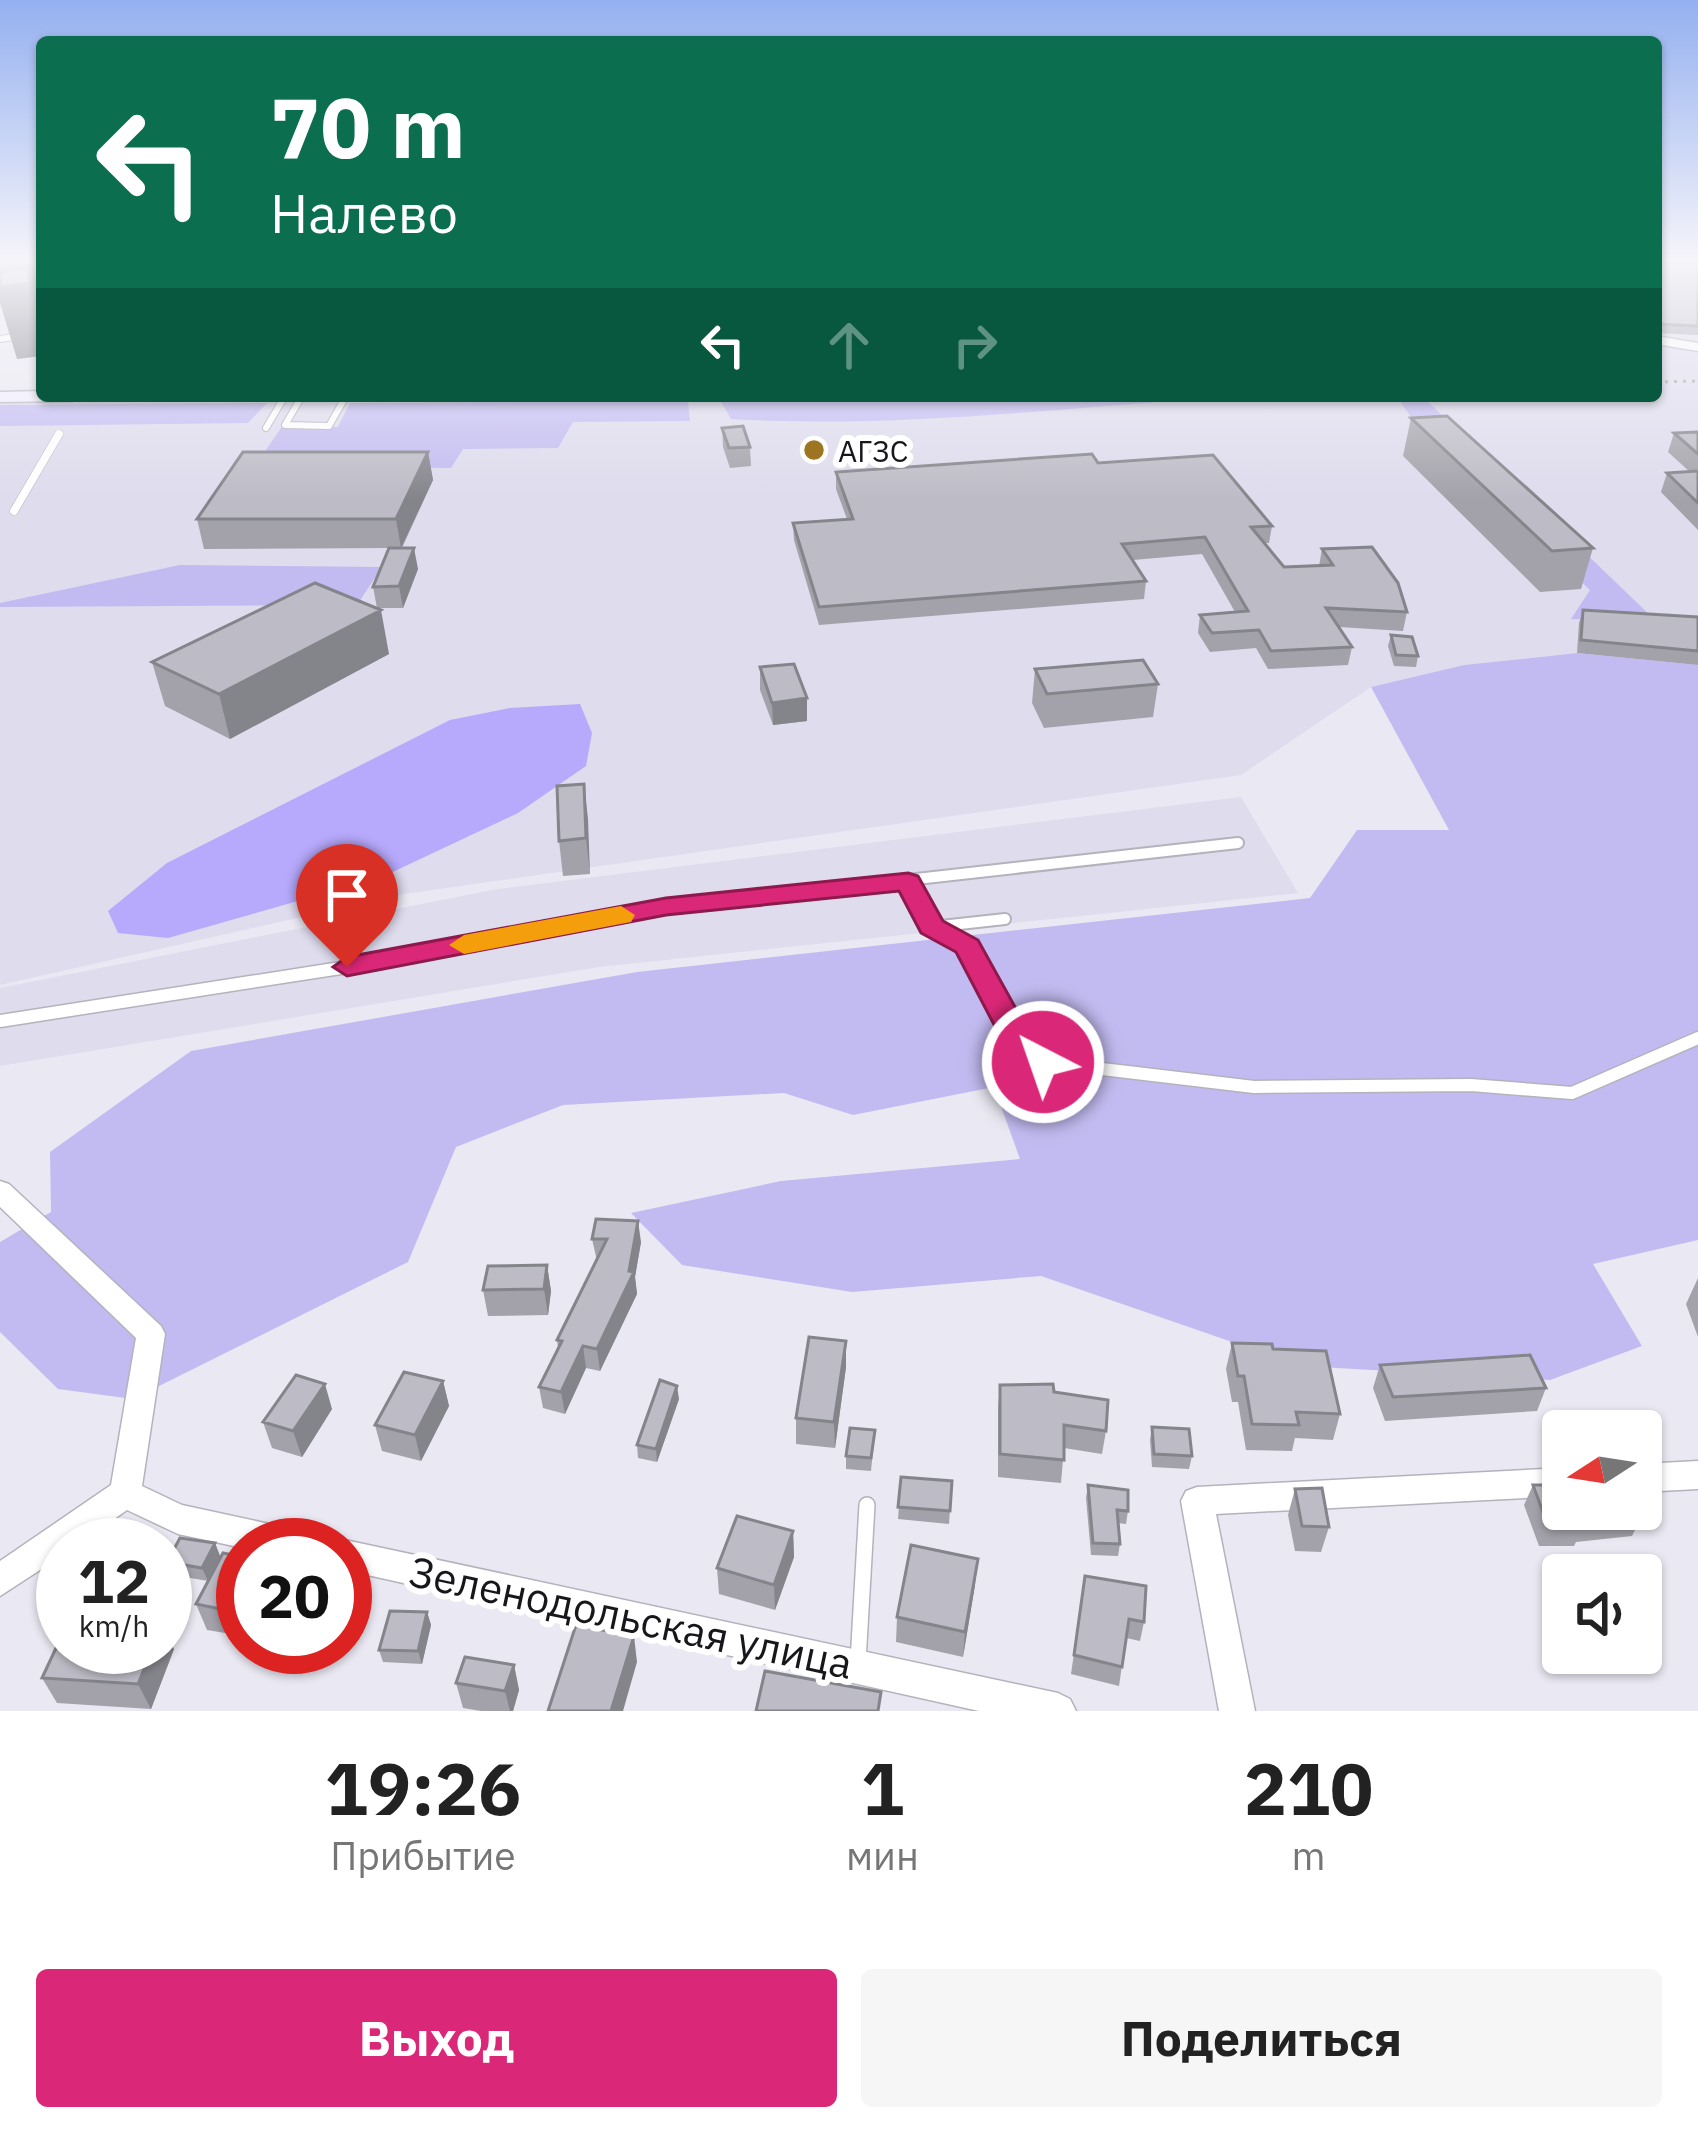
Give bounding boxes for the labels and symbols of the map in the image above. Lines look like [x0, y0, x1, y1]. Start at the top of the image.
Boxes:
place label: АГЗС [838, 431, 908, 470]
marker: АГЗС [801, 437, 827, 463]
pin [296, 844, 398, 967]
position arrow [980, 999, 1106, 1125]
north arrow [1542, 1410, 1662, 1530]
speed limit sign: 20 [216, 1518, 372, 1674]
street label: Зеленодольская улица [404, 1543, 858, 1691]

